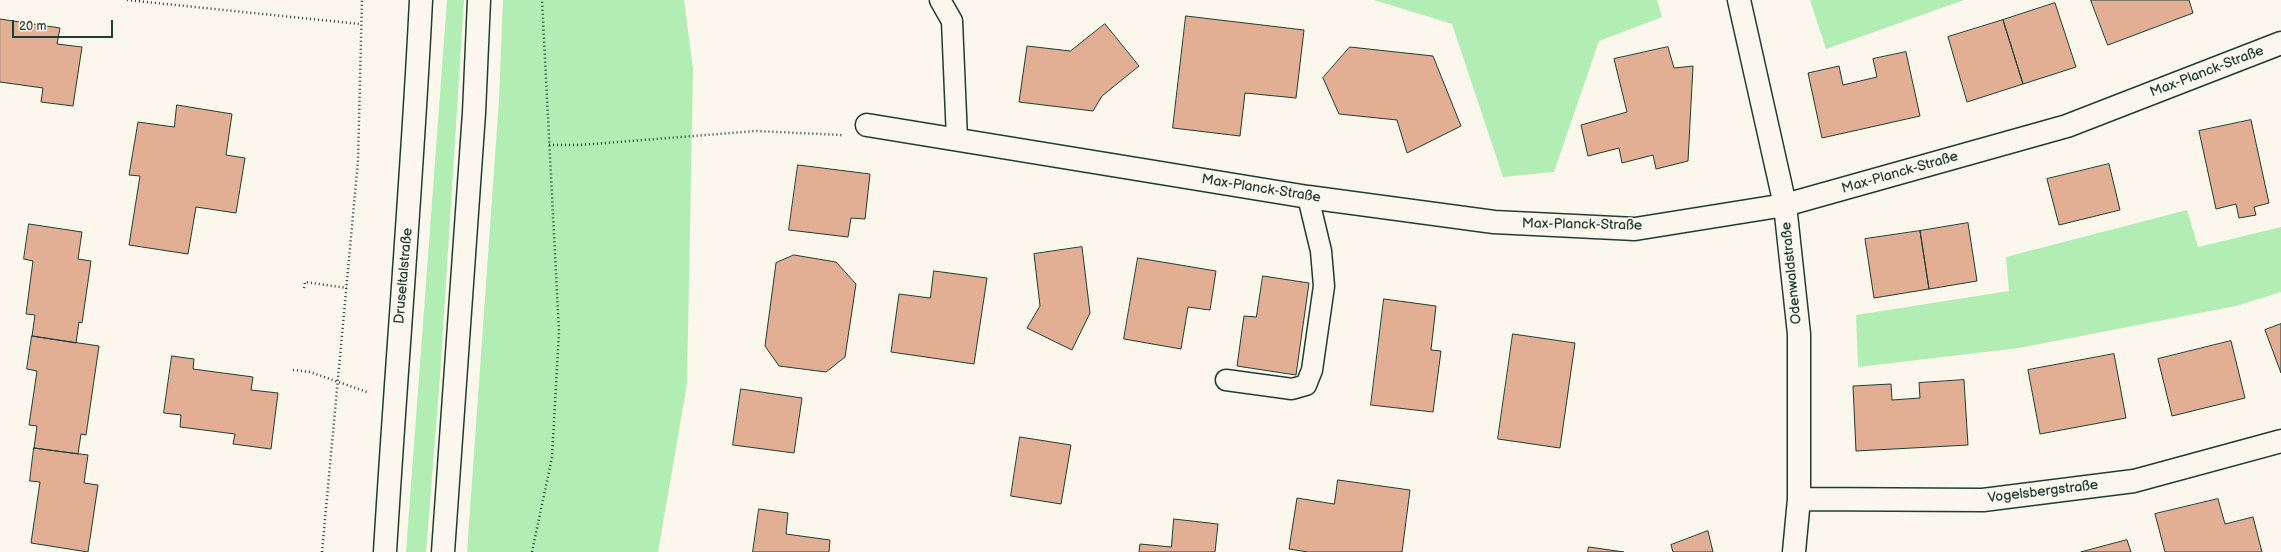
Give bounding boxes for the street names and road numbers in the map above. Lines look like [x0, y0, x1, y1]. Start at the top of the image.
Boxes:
street label: Max-Planck-Straße [2148, 43, 2266, 101]
street label: Max-Planck-Straße [1840, 148, 1960, 198]
street label: Max-Planck-Straße [1200, 171, 1322, 207]
street label: Max-Planck-Straße [1522, 216, 1642, 234]
street label: Odenwaldstraße [1778, 221, 1806, 325]
street label: Druseltalstraße [391, 227, 417, 325]
street label: Vogelsbergstraße [1987, 477, 2099, 507]

